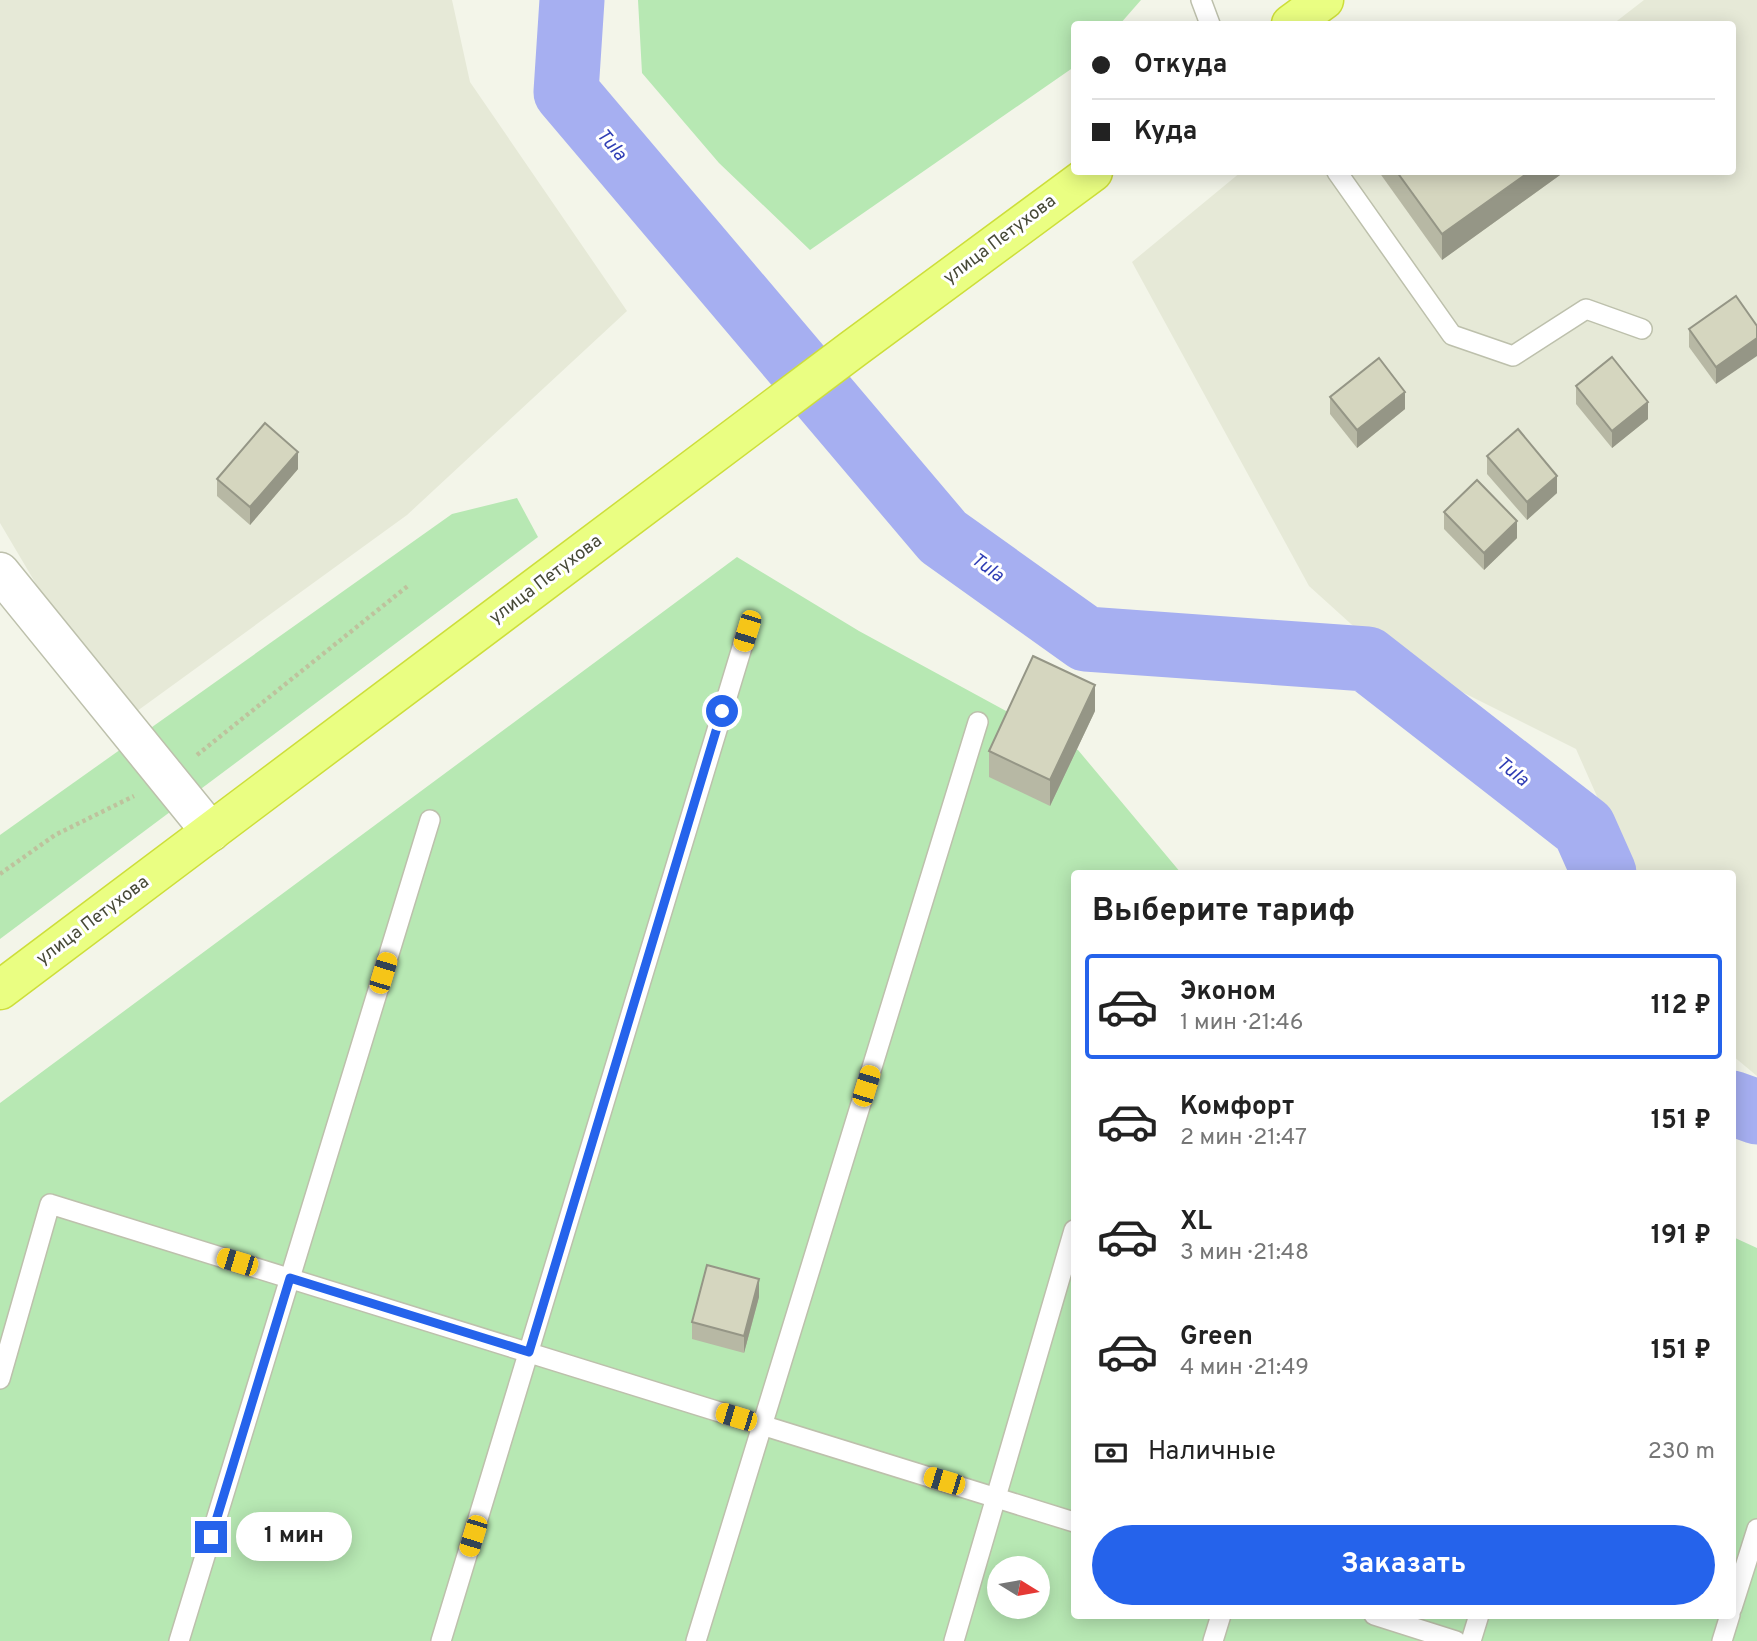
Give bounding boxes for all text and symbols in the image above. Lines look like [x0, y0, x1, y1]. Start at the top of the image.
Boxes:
text: Откуда [1134, 49, 1227, 82]
text: Куда [1134, 116, 1197, 149]
water label: Tula [591, 124, 632, 166]
street label: улица Петухова [939, 190, 1061, 290]
street label: улица Петухова [485, 530, 607, 630]
water label: Tula [966, 548, 1008, 588]
car [731, 608, 764, 654]
route start [706, 695, 738, 727]
water label: Tula [1491, 752, 1533, 792]
street label: улица Петухова [32, 871, 154, 971]
text: Выберите тариф [1092, 892, 1355, 932]
car [367, 950, 400, 996]
icon: car [1096, 975, 1159, 1038]
text: Эконом [1180, 976, 1276, 1009]
text: 112 ₽ [1651, 990, 1711, 1023]
text: 1 мин · 21:46 [1180, 1009, 1304, 1038]
car [850, 1063, 883, 1109]
icon: car [1096, 1090, 1159, 1153]
text: Комфорт [1180, 1091, 1294, 1124]
text: 151 ₽ [1651, 1105, 1711, 1138]
text: 2 мин · 21:47 [1180, 1124, 1307, 1153]
icon: car [1096, 1205, 1159, 1268]
text: XL [1180, 1206, 1212, 1239]
text: 191 ₽ [1651, 1220, 1711, 1253]
text: 3 мин · 21:48 [1180, 1239, 1309, 1268]
car [214, 1246, 261, 1278]
icon: car [1096, 1320, 1159, 1383]
text: Green [1180, 1321, 1253, 1354]
text: 151 ₽ [1651, 1335, 1711, 1368]
text: 4 мин · 21:49 [1180, 1354, 1309, 1383]
car [713, 1401, 760, 1433]
icon: cash [1092, 1434, 1130, 1472]
text: Наличные [1148, 1436, 1276, 1469]
text: 230 m [1648, 1438, 1715, 1467]
car [921, 1465, 968, 1497]
callout: 1 мин [235, 1512, 351, 1562]
car [457, 1513, 490, 1559]
route end [195, 1521, 227, 1553]
text: 1 мин [264, 1522, 324, 1551]
button: Заказать [1092, 1525, 1715, 1605]
north arrow [987, 1556, 1050, 1619]
map controls [987, 1556, 1050, 1619]

